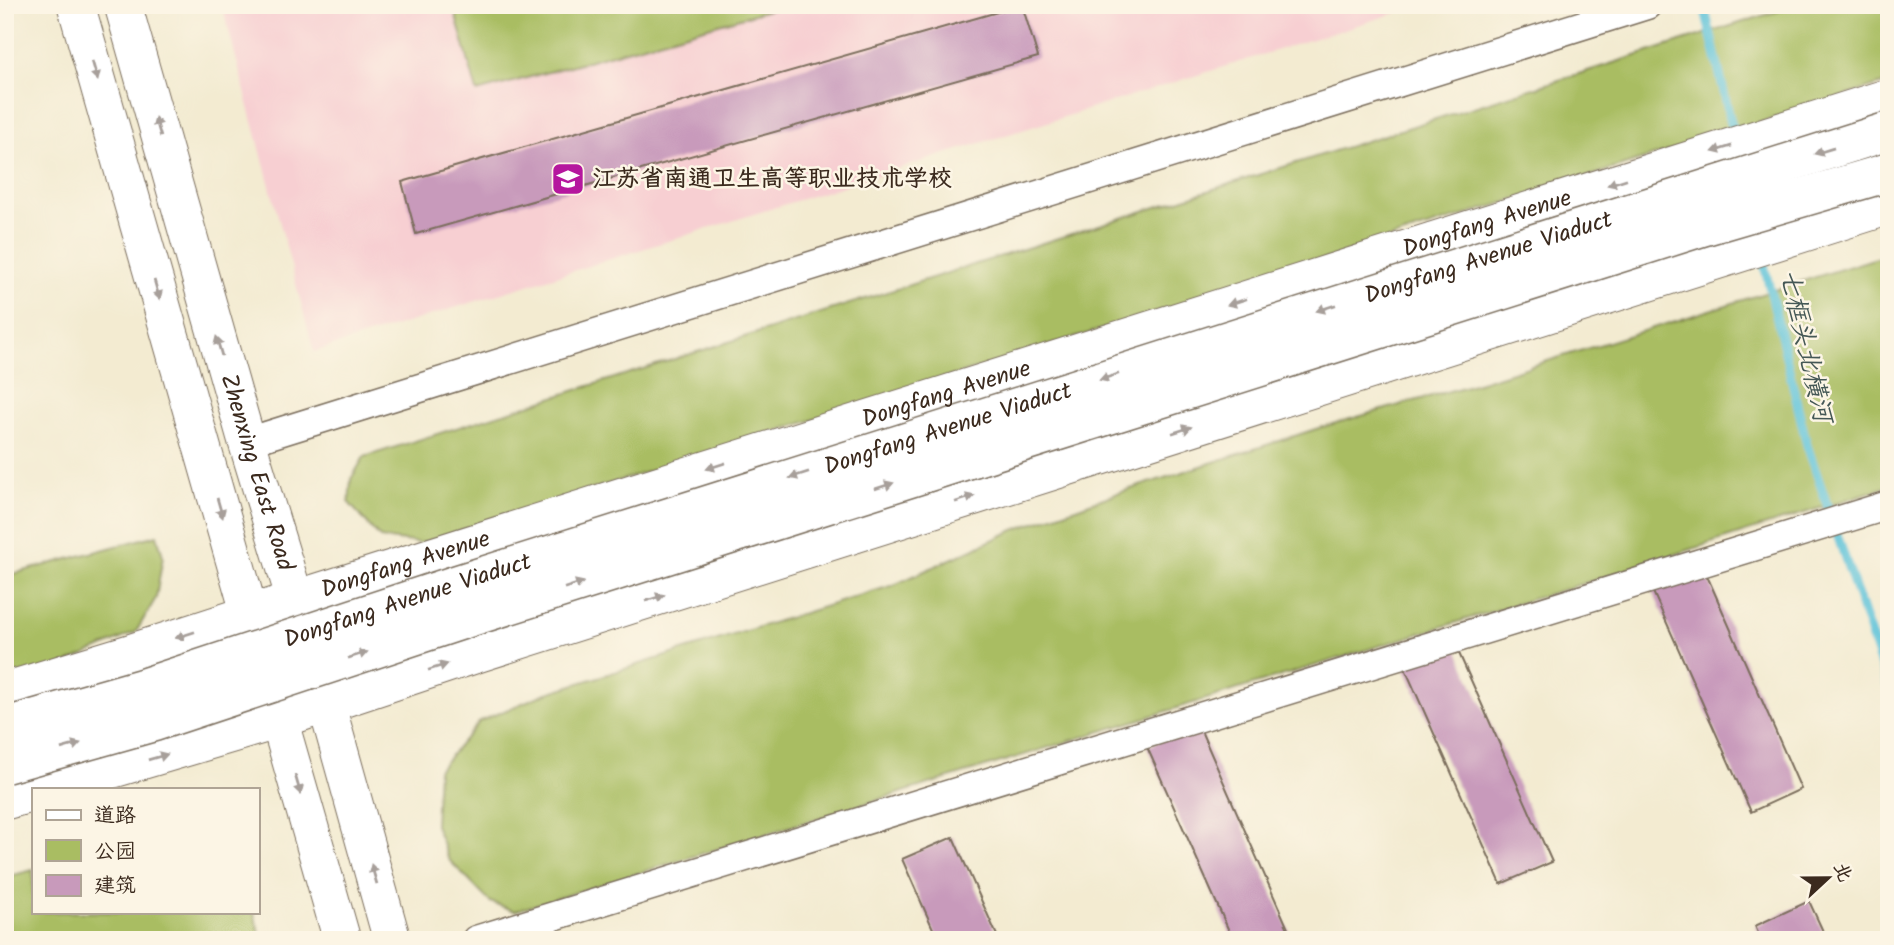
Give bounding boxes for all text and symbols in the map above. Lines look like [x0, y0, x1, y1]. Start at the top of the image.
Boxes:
one-way arrow [90, 60, 101, 82]
one-way arrow [152, 116, 162, 137]
one-way arrow [1711, 145, 1732, 155]
one-way arrow [1813, 146, 1834, 157]
school or university icon: 江苏省南通卫生高等职业技术学校 [549, 160, 587, 198]
place label: 江苏省南通卫生高等职业技术学校 [592, 160, 952, 199]
one-way arrow [1606, 177, 1627, 188]
street label: Dongfang Avenue [1398, 179, 1577, 269]
street label: Dongfang Avenue Viaduct [1359, 200, 1618, 315]
water label: 七框头北横河 [1767, 265, 1844, 431]
one-way arrow [153, 279, 163, 300]
one-way arrow [1226, 297, 1247, 308]
one-way arrow [1316, 303, 1337, 314]
one-way arrow [214, 335, 224, 356]
street label: Dongfang Avenue [857, 349, 1036, 439]
street label: Zhenxing East Road [209, 369, 305, 576]
street label: Dongfang Avenue Viaduct [819, 371, 1078, 486]
one-way arrow [1099, 372, 1120, 383]
one-way arrow [1171, 425, 1192, 435]
one-way arrow [705, 462, 726, 472]
one-way arrow [789, 471, 810, 481]
one-way arrow [874, 481, 895, 491]
one-way arrow [954, 493, 975, 504]
one-way arrow [215, 498, 226, 520]
street label: Dongfang Avenue [316, 519, 495, 609]
street label: Dongfang Avenue Viaduct [279, 542, 537, 660]
one-way arrow [564, 579, 585, 589]
one-way arrow [644, 592, 665, 602]
one-way arrow [175, 630, 196, 641]
one-way arrow [347, 649, 368, 660]
one-way arrow [427, 661, 448, 671]
one-way arrow [61, 740, 82, 750]
one-way arrow [148, 751, 170, 762]
one-way arrow [293, 775, 303, 796]
legend [32, 788, 259, 914]
text: 道路 [94, 800, 136, 833]
text: 公园 [94, 836, 136, 869]
north arrow [1792, 844, 1862, 914]
text: 北 [1824, 858, 1859, 887]
one-way arrow [368, 863, 378, 884]
text: 建筑 [94, 870, 136, 903]

